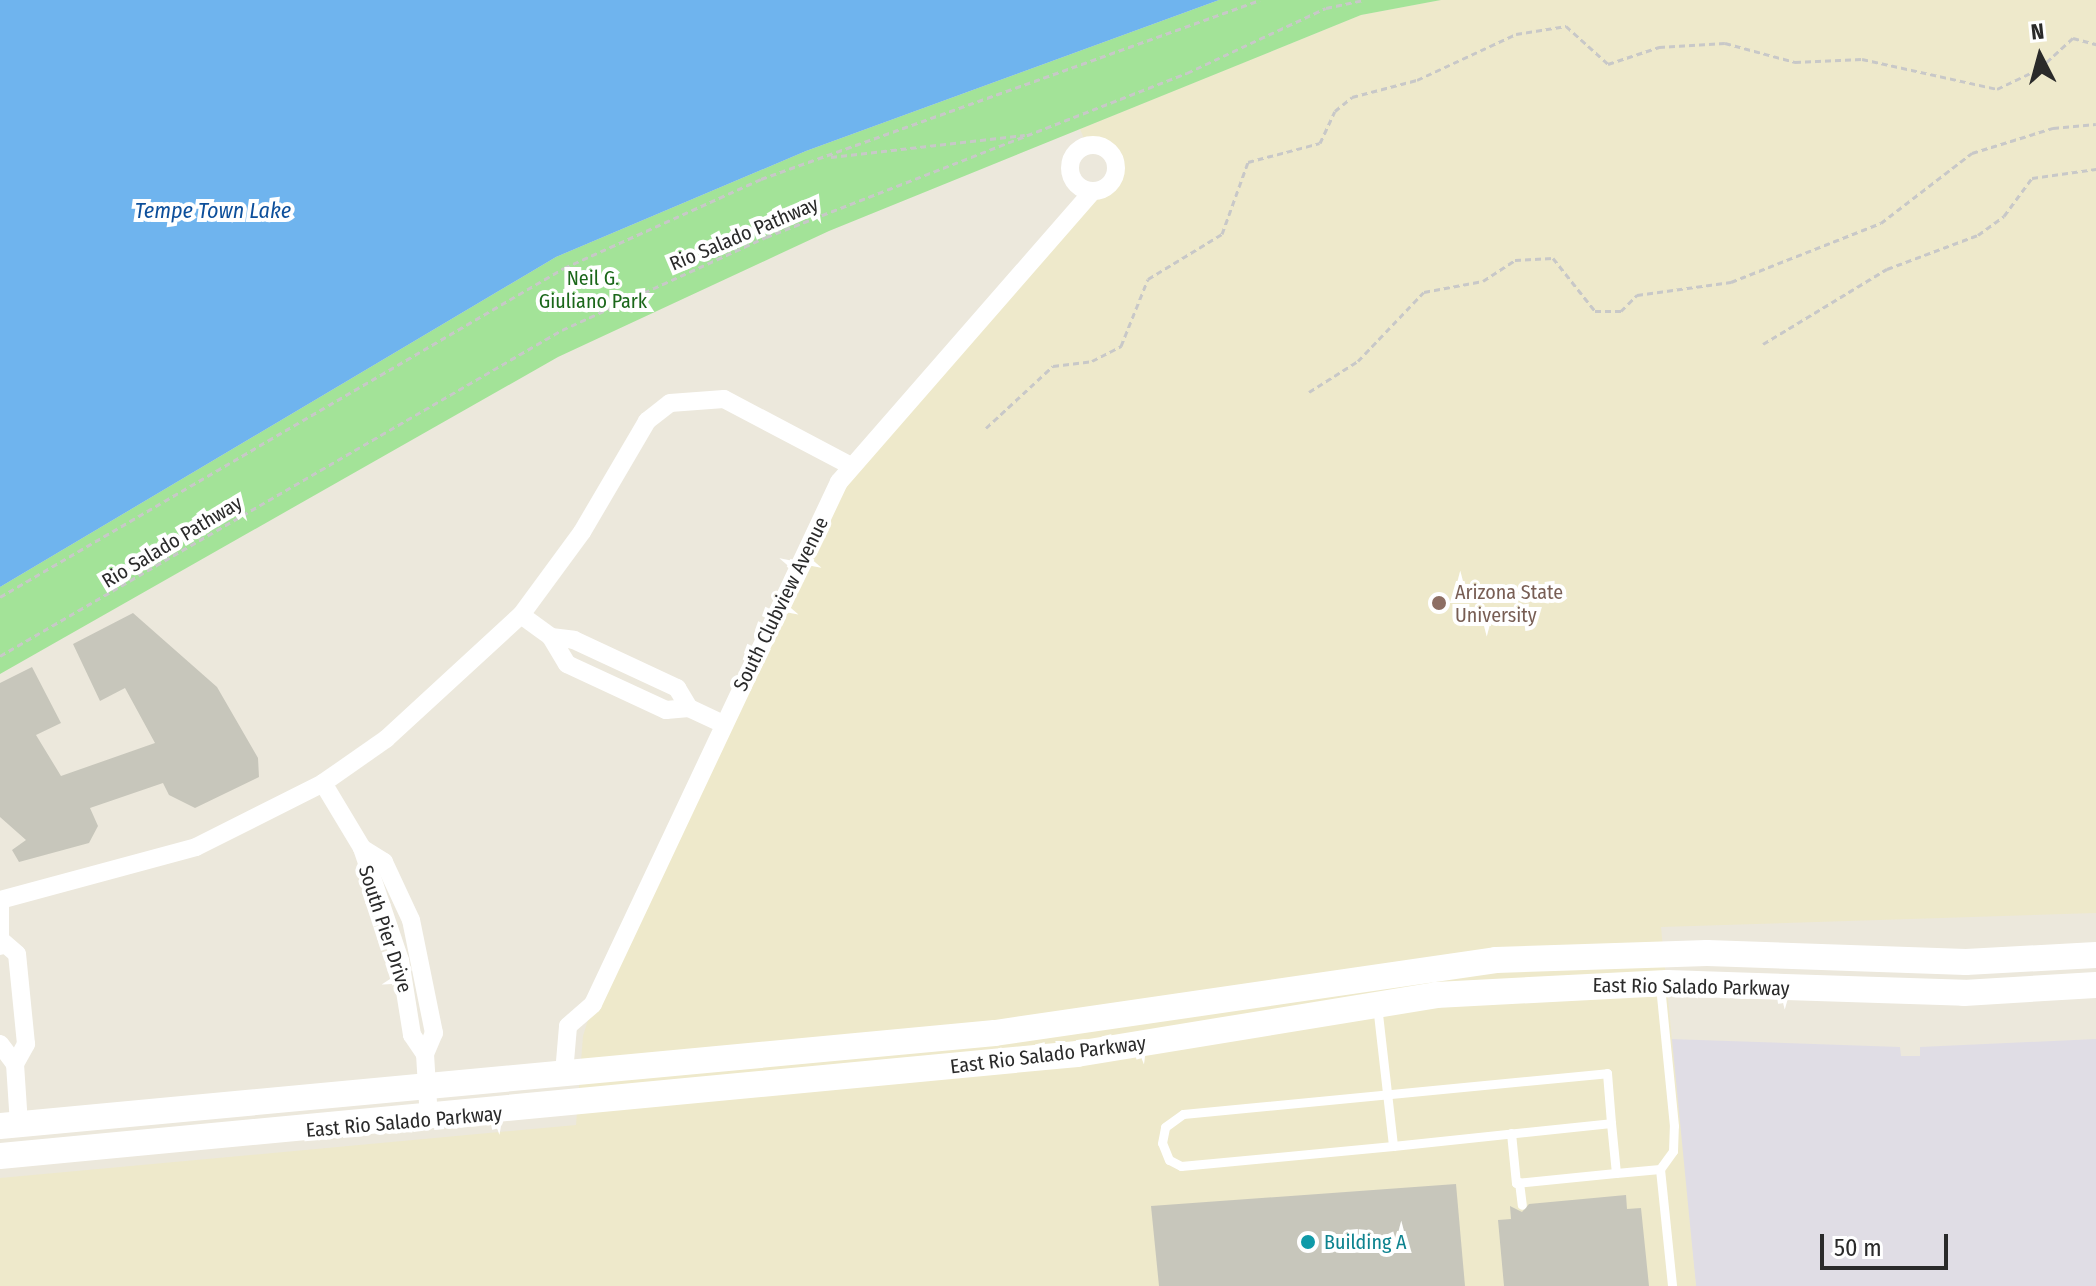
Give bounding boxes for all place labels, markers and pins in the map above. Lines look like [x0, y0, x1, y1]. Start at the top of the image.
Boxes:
place label: Arizona State University [1455, 580, 1563, 627]
marker: Arizona State University [1430, 594, 1448, 612]
place label: Building A [1324, 1230, 1407, 1254]
marker: Building A [1299, 1233, 1317, 1251]

